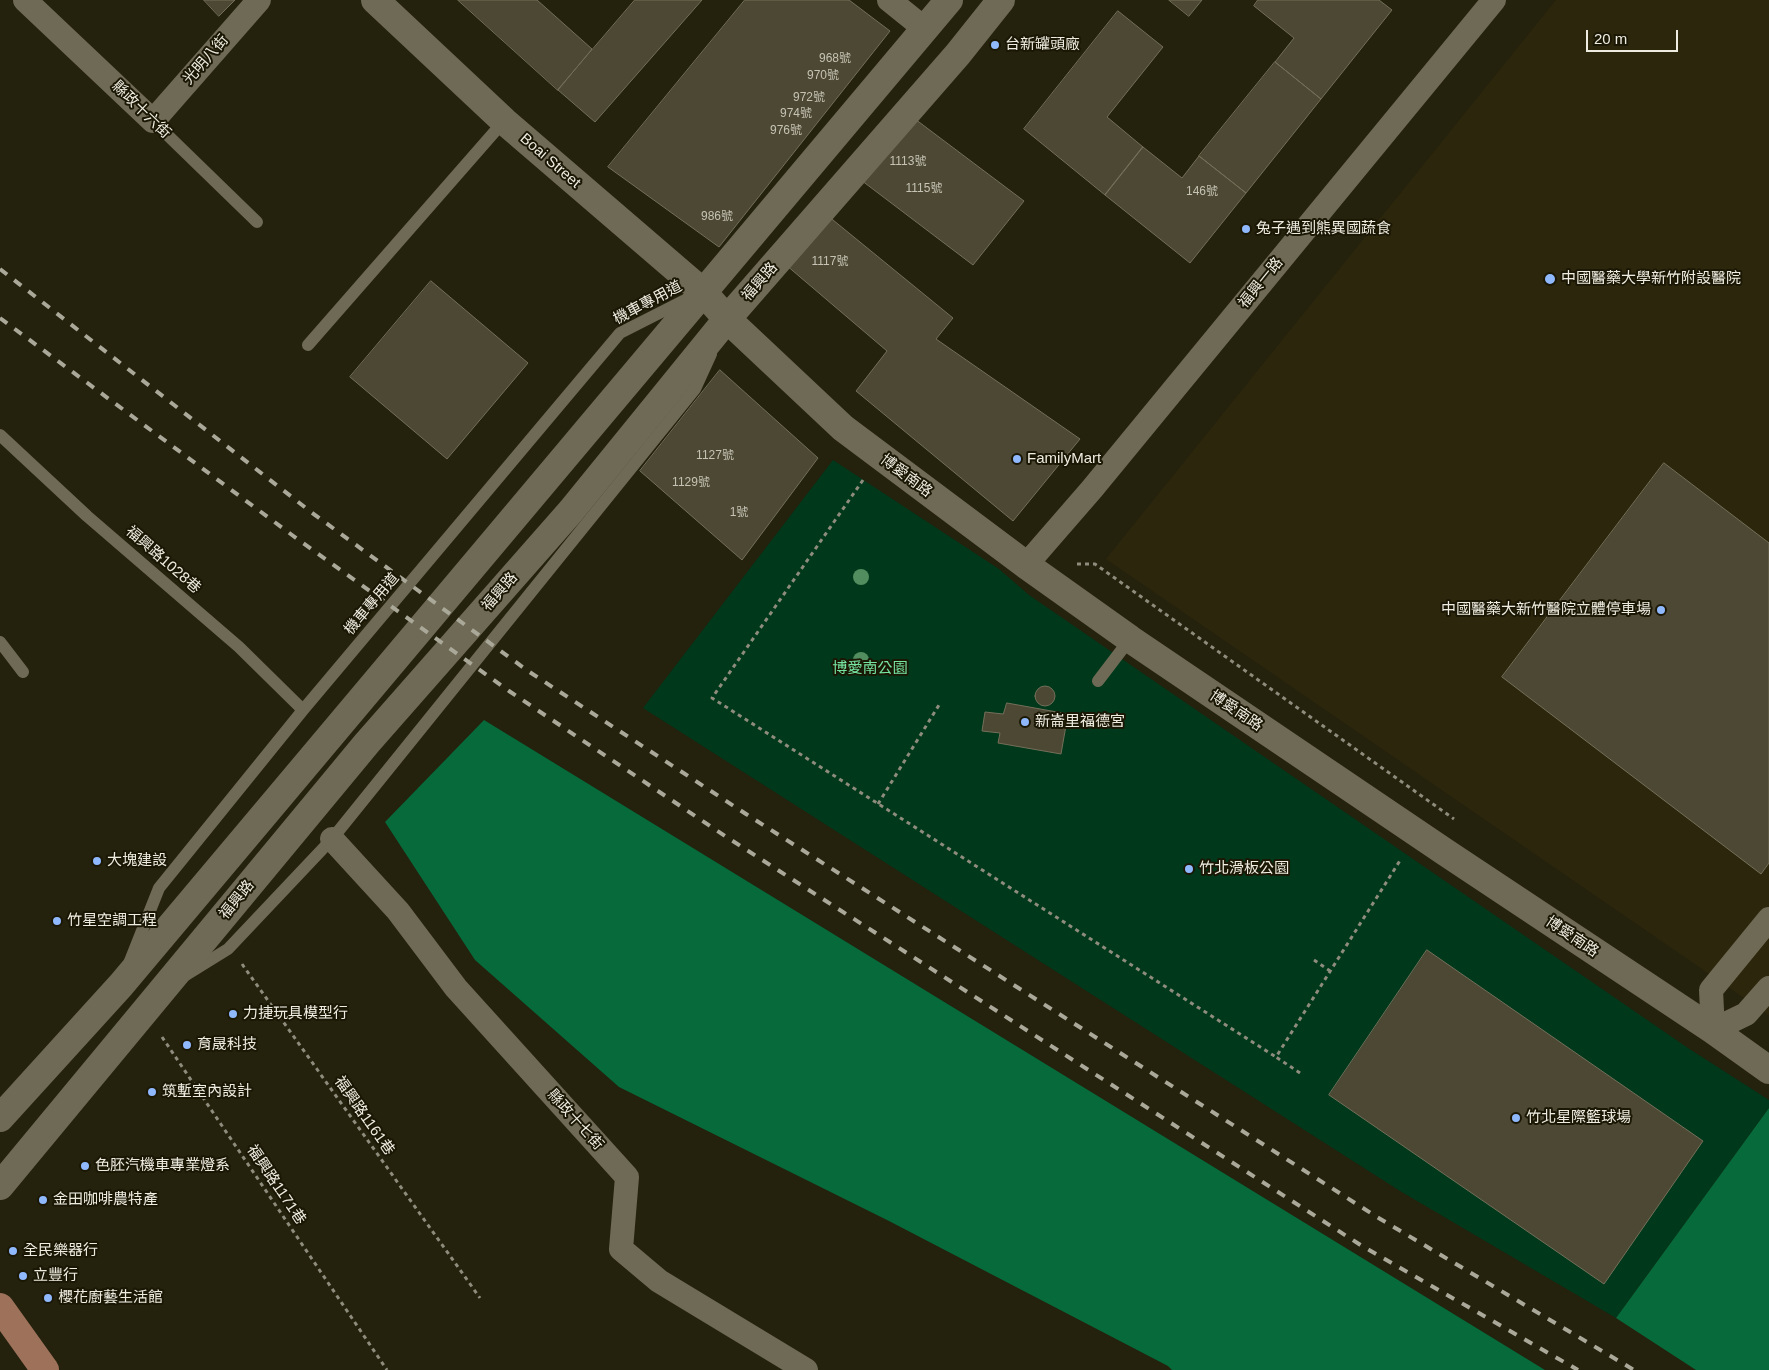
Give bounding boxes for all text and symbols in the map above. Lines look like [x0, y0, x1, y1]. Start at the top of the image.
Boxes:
scale bar [1589, 20, 1682, 52]
text: 20 m [1594, 30, 1627, 47]
street label: 光明八街 [180, 31, 232, 89]
place label: 台新罐頭廠 [1005, 36, 1080, 54]
marker: 台新罐頭廠 [989, 39, 1001, 51]
house number: 968號 [819, 52, 851, 66]
house number: 970號 [807, 69, 839, 83]
street label: 縣政十六街 [108, 77, 174, 143]
house number: 972號 [793, 91, 825, 105]
house number: 974號 [780, 107, 812, 121]
house number: 976號 [770, 124, 802, 138]
street label: Boai Street [516, 130, 584, 192]
house number: 1113號 [890, 155, 926, 169]
house number: 1115號 [906, 182, 942, 196]
house number: 146號 [1186, 185, 1218, 199]
house number: 986號 [701, 210, 733, 224]
place label: 兔子遇到熊異國蔬食 [1256, 220, 1391, 238]
marker: 兔子遇到熊異國蔬食 [1240, 223, 1252, 235]
street label: 福興一路 [1235, 254, 1287, 312]
house number: 1117號 [812, 255, 848, 269]
street label: 福興路 [738, 259, 782, 305]
place label: 中國醫藥大學新竹附設醫院 [1561, 270, 1741, 288]
marker: 中國醫藥大學新竹附設醫院 [1543, 272, 1557, 286]
street label: 機車專用道 [611, 277, 685, 329]
house number: 1127號 [696, 449, 734, 463]
place label: FamilyMart [1027, 450, 1101, 468]
street label: 博愛南路 [877, 451, 935, 501]
marker: FamilyMart [1011, 453, 1023, 465]
house number: 1129號 [672, 476, 710, 490]
house number: 1號 [730, 506, 748, 520]
street label: 福興路1028巷 [122, 523, 204, 597]
street label: 機車專用道 [341, 569, 403, 639]
street label: 福興路 [478, 569, 522, 615]
place label: 中國醫藥大新竹醫院立體停車場 [1441, 601, 1651, 619]
marker: 中國醫藥大新竹醫院立體停車場 [1655, 604, 1667, 616]
park label: 博愛南公園 [833, 660, 907, 678]
street label: 博愛南路 [1206, 687, 1266, 735]
place label: 新崙里福德宮 [1035, 713, 1125, 731]
marker: 新崙里福德宮 [1019, 716, 1031, 728]
place label: 大塊建設 [107, 852, 167, 870]
marker: 大塊建設 [91, 855, 103, 867]
place label: 竹北滑板公園 [1199, 860, 1289, 878]
marker: 竹北滑板公園 [1183, 863, 1195, 875]
street label: 福興路 [216, 877, 258, 923]
place label: 竹星空調工程 [67, 912, 157, 930]
street label: 博愛南路 [1542, 913, 1602, 961]
marker: 竹星空調工程 [51, 915, 63, 927]
place label: 力捷玩具模型行 [243, 1005, 348, 1023]
marker: 力捷玩具模型行 [227, 1008, 239, 1020]
place label: 育晟科技 [197, 1036, 257, 1054]
marker: 育晟科技 [181, 1039, 193, 1051]
street label: 福興路1161巷 [330, 1073, 398, 1159]
place label: 筑塹室內設計 [162, 1083, 252, 1101]
marker: 筑塹室內設計 [146, 1086, 158, 1098]
street label: 縣政十七街 [543, 1086, 607, 1154]
place label: 竹北星際籃球場 [1526, 1109, 1631, 1127]
marker: 竹北星際籃球場 [1510, 1112, 1522, 1124]
street label: 福興路1171巷 [243, 1142, 309, 1228]
place label: 色胚汽機車專業燈系 [95, 1157, 230, 1175]
marker: 色胚汽機車專業燈系 [79, 1160, 91, 1172]
place label: 金田咖啡農特產 [53, 1191, 158, 1209]
marker: 金田咖啡農特產 [37, 1194, 49, 1206]
place label: 全民樂器行 [23, 1242, 98, 1260]
marker: 全民樂器行 [7, 1245, 19, 1257]
place label: 立豐行 [33, 1267, 78, 1285]
marker: 立豐行 [17, 1270, 29, 1282]
place label: 櫻花廚藝生活館 [58, 1289, 163, 1307]
marker: 櫻花廚藝生活館 [42, 1292, 54, 1304]

